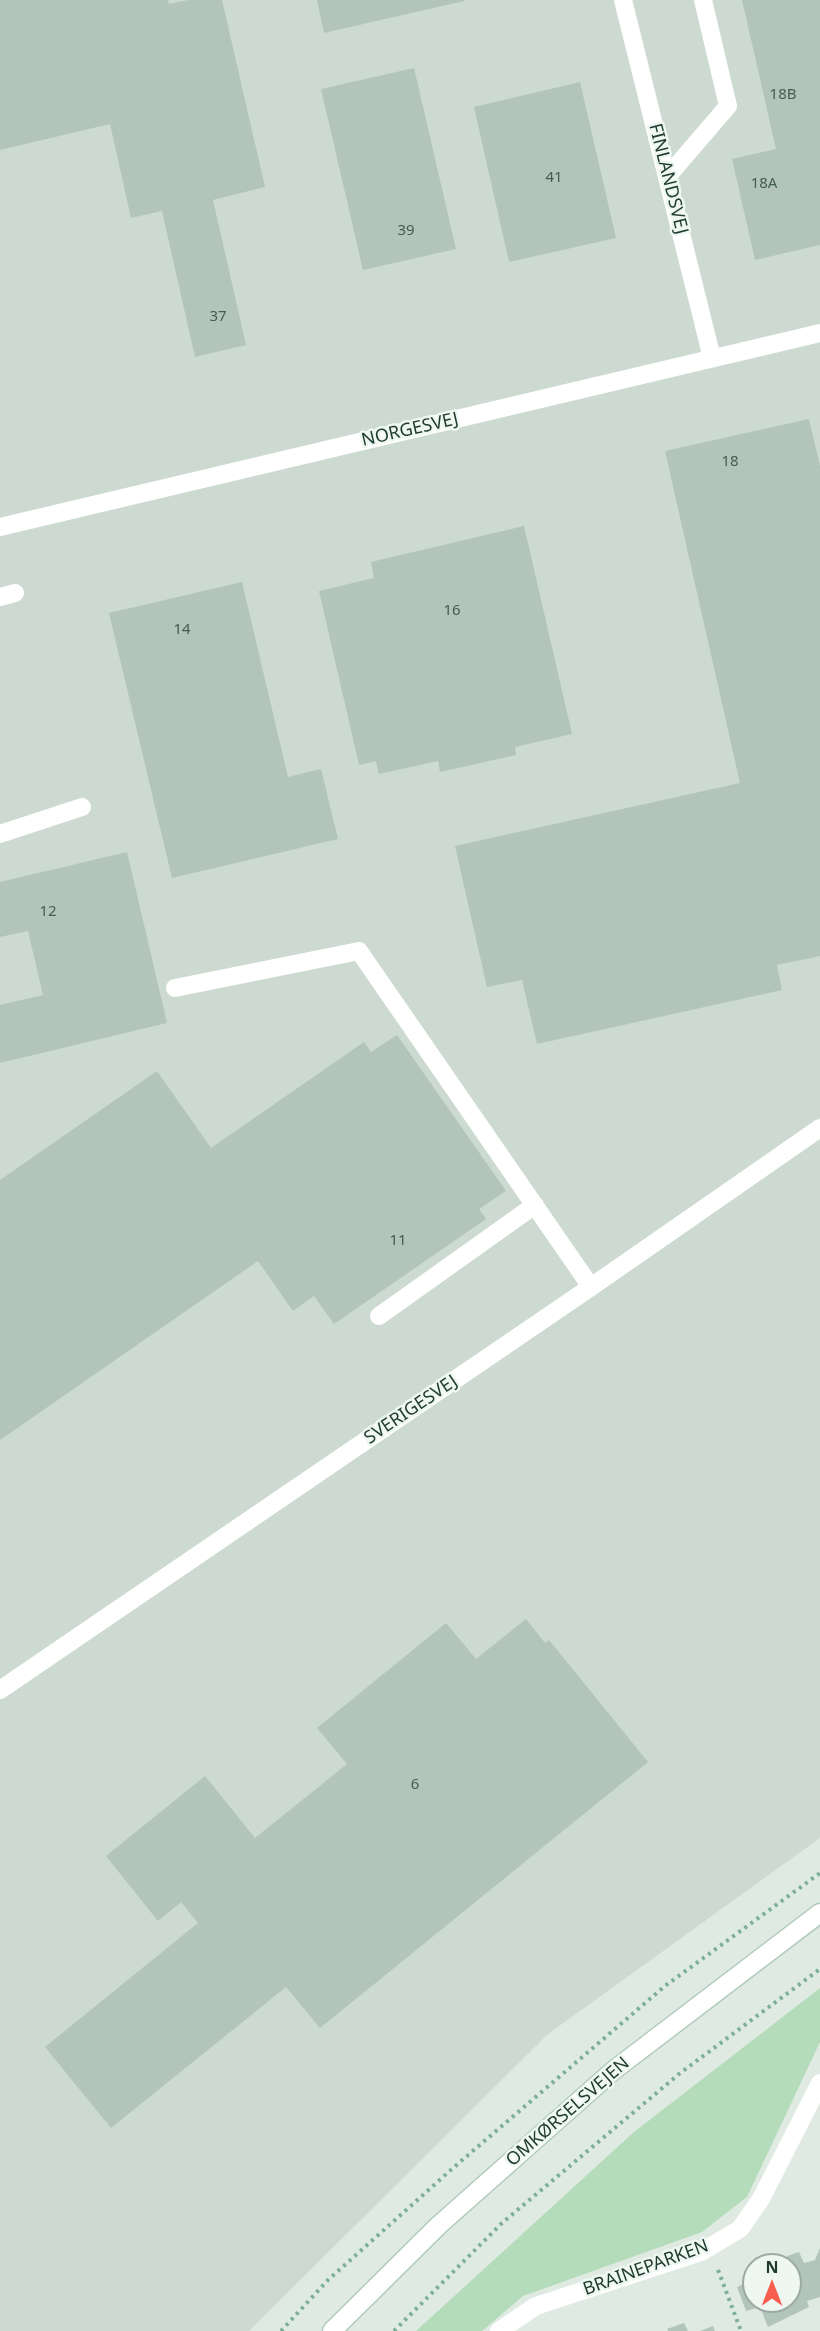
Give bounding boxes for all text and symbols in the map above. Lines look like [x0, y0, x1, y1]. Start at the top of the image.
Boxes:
house number: 18B [770, 86, 796, 104]
street label: FINLANDSVEJ [644, 121, 692, 237]
house number: 41 [545, 169, 563, 187]
house number: 18A [751, 175, 777, 193]
house number: 39 [397, 222, 415, 240]
house number: 37 [209, 308, 227, 326]
street label: NORGESVEJ [359, 408, 461, 452]
house number: 18 [721, 453, 739, 471]
house number: 16 [443, 602, 461, 620]
house number: 14 [173, 621, 191, 639]
house number: 12 [39, 903, 57, 921]
house number: 11 [389, 1232, 407, 1250]
street label: SVERIGESVEJ [360, 1371, 462, 1449]
house number: 6 [411, 1776, 419, 1794]
street label: OMKØRSELSVEJEN [502, 2053, 634, 2171]
street label: BRAINEPARKEN [580, 2235, 712, 2301]
north arrow [742, 2253, 802, 2313]
text: N [765, 2256, 779, 2278]

